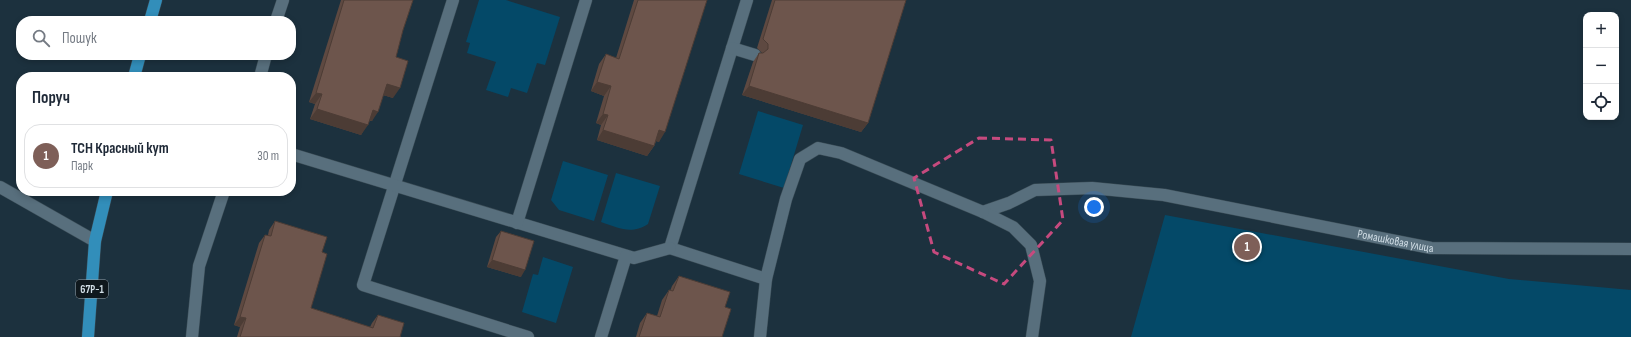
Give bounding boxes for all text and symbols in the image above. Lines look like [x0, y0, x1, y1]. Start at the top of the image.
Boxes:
map controls [1583, 12, 1619, 120]
button: + [1583, 12, 1619, 48]
search box [16, 16, 296, 60]
icon: search [30, 27, 52, 49]
text: Пошук [62, 29, 97, 48]
button: − [1583, 48, 1619, 84]
button: locate [1583, 84, 1619, 120]
text: Поруч [32, 88, 70, 108]
text: ТСН Красный кут [71, 139, 169, 158]
text: 1 [43, 148, 49, 164]
text: 30 m [257, 148, 279, 164]
text: Парк [71, 158, 93, 174]
your location [1084, 197, 1104, 217]
street label: Ромашковая улица [1356, 227, 1434, 256]
pin: 1 [1234, 232, 1260, 262]
road number: 67Р-1 [76, 280, 108, 298]

